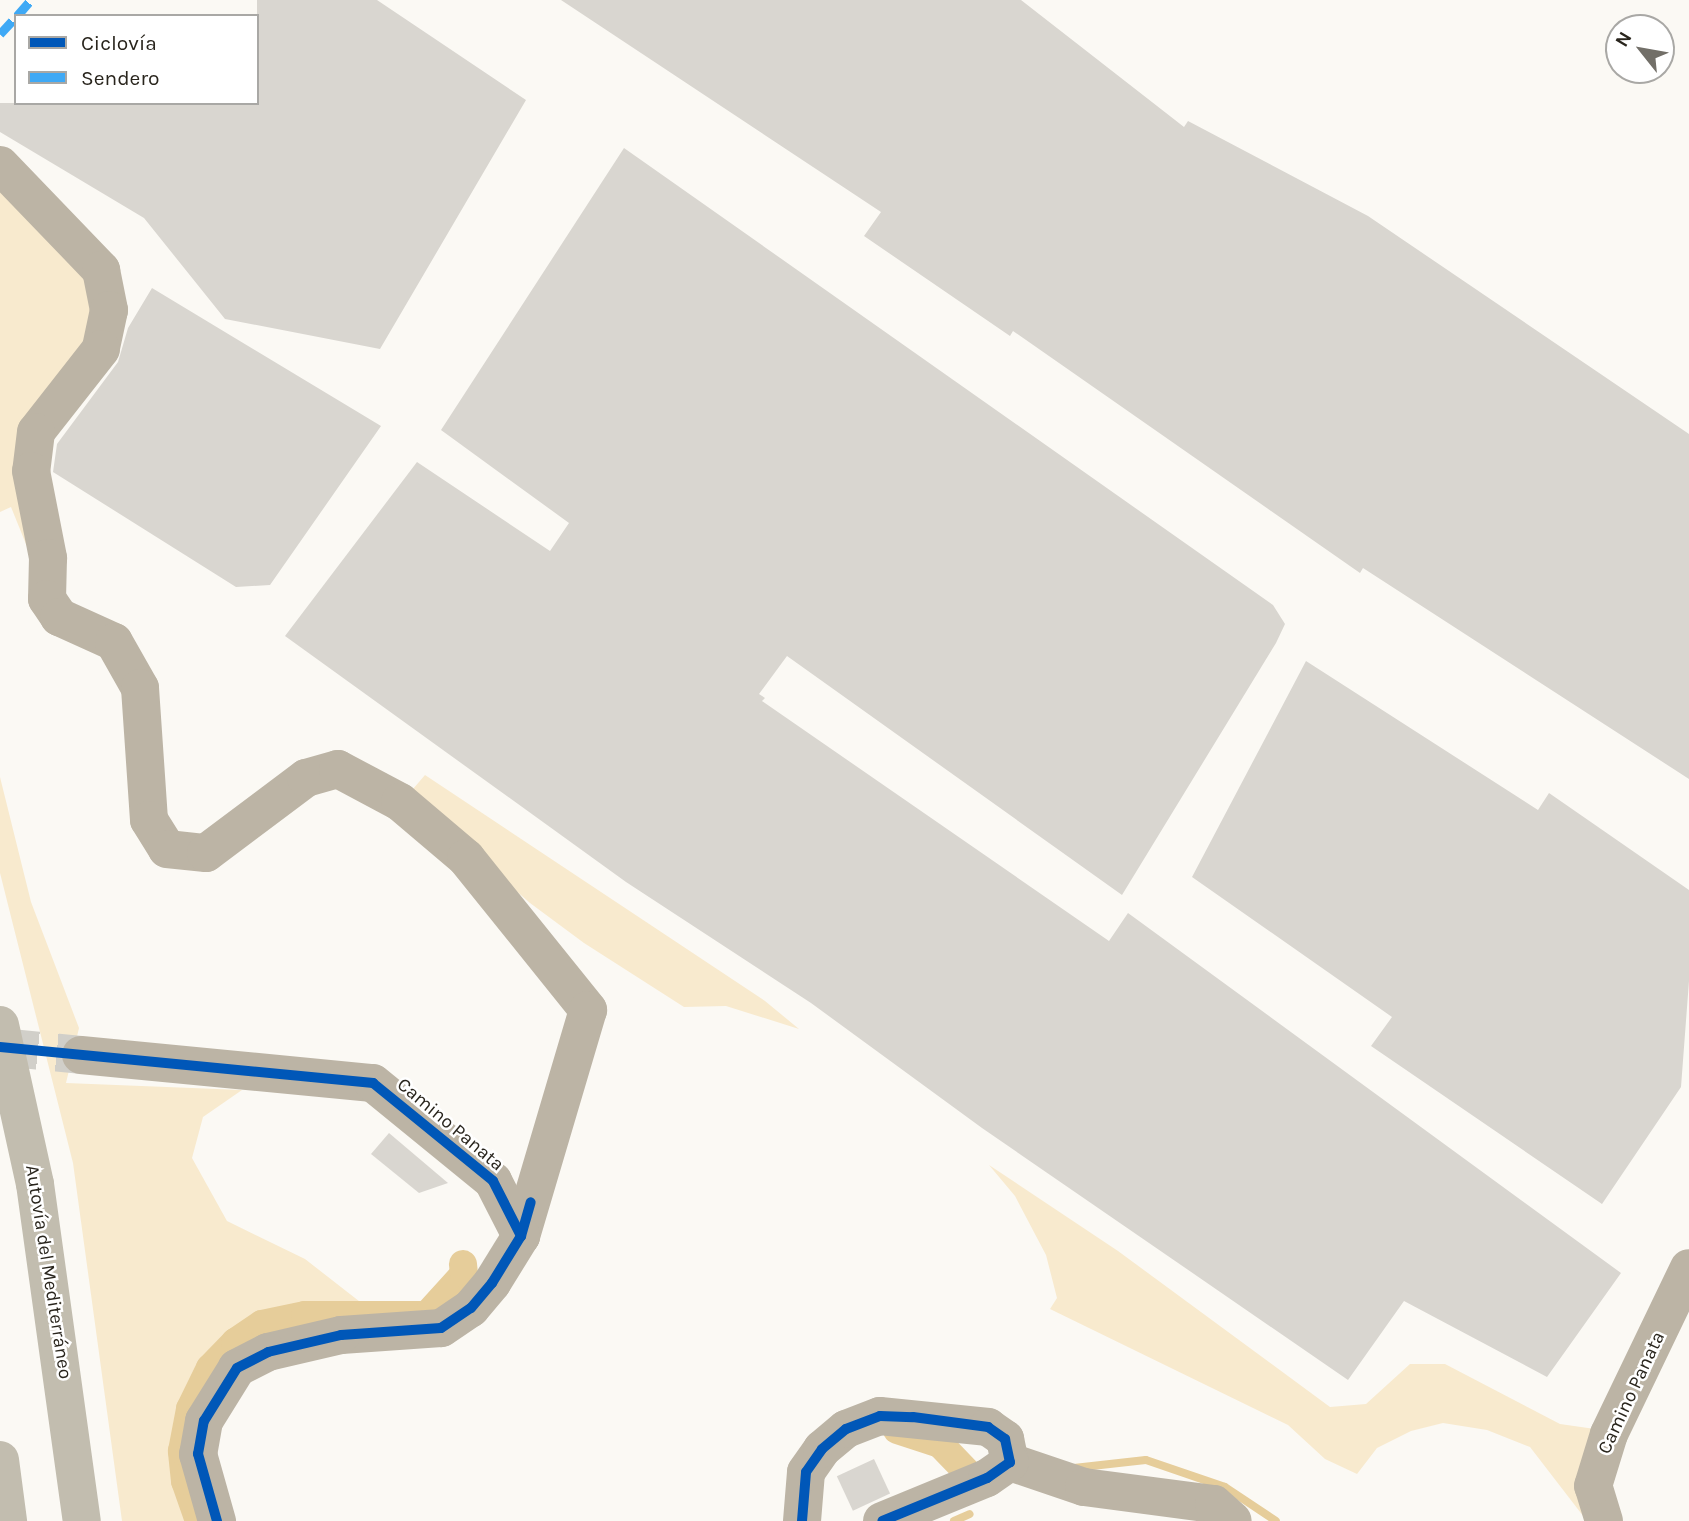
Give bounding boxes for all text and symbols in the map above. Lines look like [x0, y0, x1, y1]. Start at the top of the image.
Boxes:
legend [14, 14, 259, 105]
north arrow [1605, 14, 1675, 84]
text: N [1611, 28, 1637, 51]
text: Ciclovía [81, 31, 157, 55]
text: Sendero [81, 66, 159, 90]
street label: Camino Panata [392, 1074, 508, 1176]
street label: Autovía del Mediterráneo [20, 1163, 76, 1381]
street label: Camino Panata [1594, 1328, 1670, 1458]

